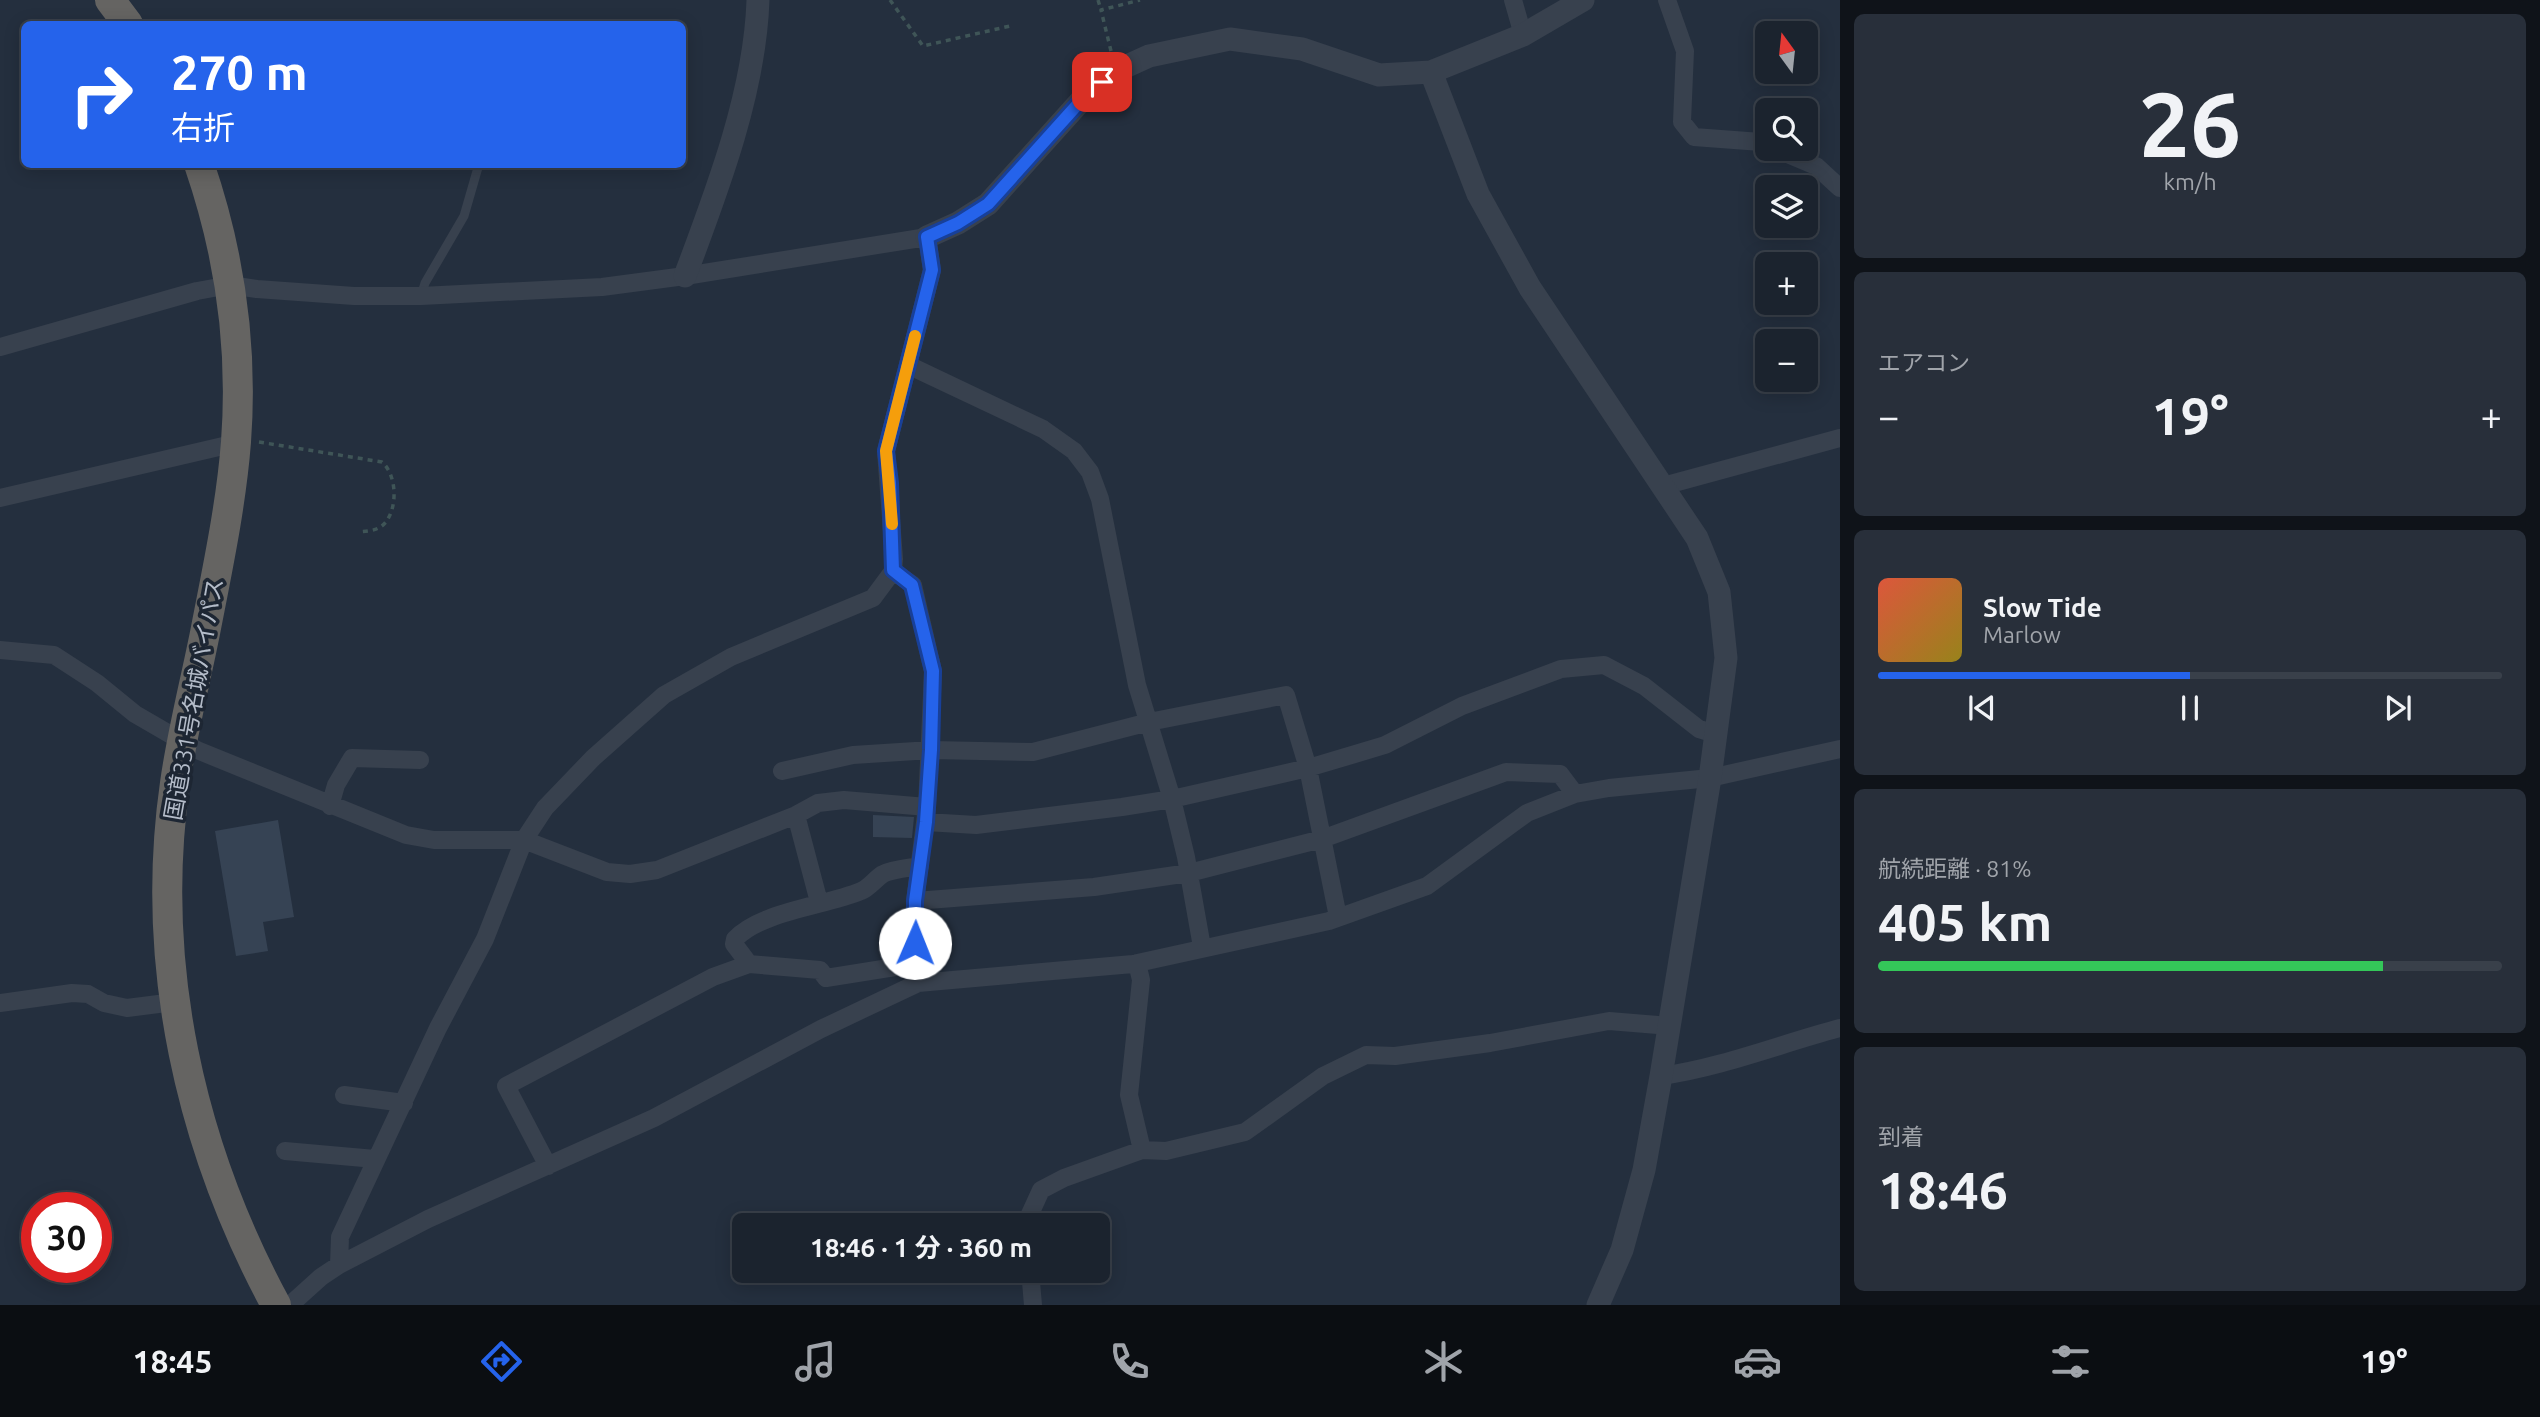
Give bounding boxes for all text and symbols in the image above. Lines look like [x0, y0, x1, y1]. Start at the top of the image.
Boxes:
north arrow [1755, 21, 1818, 84]
map controls [1755, 21, 1818, 392]
text: 270 m [171, 44, 308, 99]
icon: right [56, 49, 147, 140]
pin [1072, 52, 1132, 112]
icon: arrive [1083, 63, 1121, 101]
text: 26 [2139, 72, 2241, 174]
button: search [1755, 98, 1818, 161]
text: 右折 [171, 109, 235, 145]
text: km/h [2163, 169, 2217, 194]
button: layers [1755, 175, 1818, 238]
button: + [1755, 252, 1818, 315]
button: − [1755, 329, 1818, 392]
text: エアコン [1878, 350, 1970, 375]
text: 19° [2151, 387, 2229, 445]
text: − [1878, 395, 1899, 437]
text: + [2481, 395, 2502, 437]
street label: 国道331号名城バイパス [160, 576, 227, 822]
text: Slow Tide [1983, 593, 2102, 622]
text: Marlow [1983, 622, 2061, 647]
icon: previous [1963, 689, 2001, 727]
icon: pause [2171, 689, 2209, 727]
icon: next [2379, 689, 2417, 727]
text: 航続距離 · 81% [1878, 856, 2031, 881]
text: 405 km [1878, 893, 2052, 951]
position arrow [878, 906, 952, 980]
text: 到着 [1878, 1124, 1924, 1149]
text: 18:46 [1878, 1161, 2008, 1219]
speed limit sign: 30 [21, 1192, 112, 1283]
text: 18:46 · 1 分 · 360 m [810, 1233, 1032, 1262]
icon: directions [477, 1337, 526, 1386]
icon: music [791, 1337, 840, 1386]
icon: phone [1105, 1337, 1154, 1386]
icon: climate [1419, 1337, 1468, 1386]
icon: car [1733, 1337, 1782, 1386]
icon: filters [2046, 1337, 2095, 1386]
text: 18:45 [132, 1343, 212, 1379]
text: 19° [2360, 1343, 2408, 1379]

